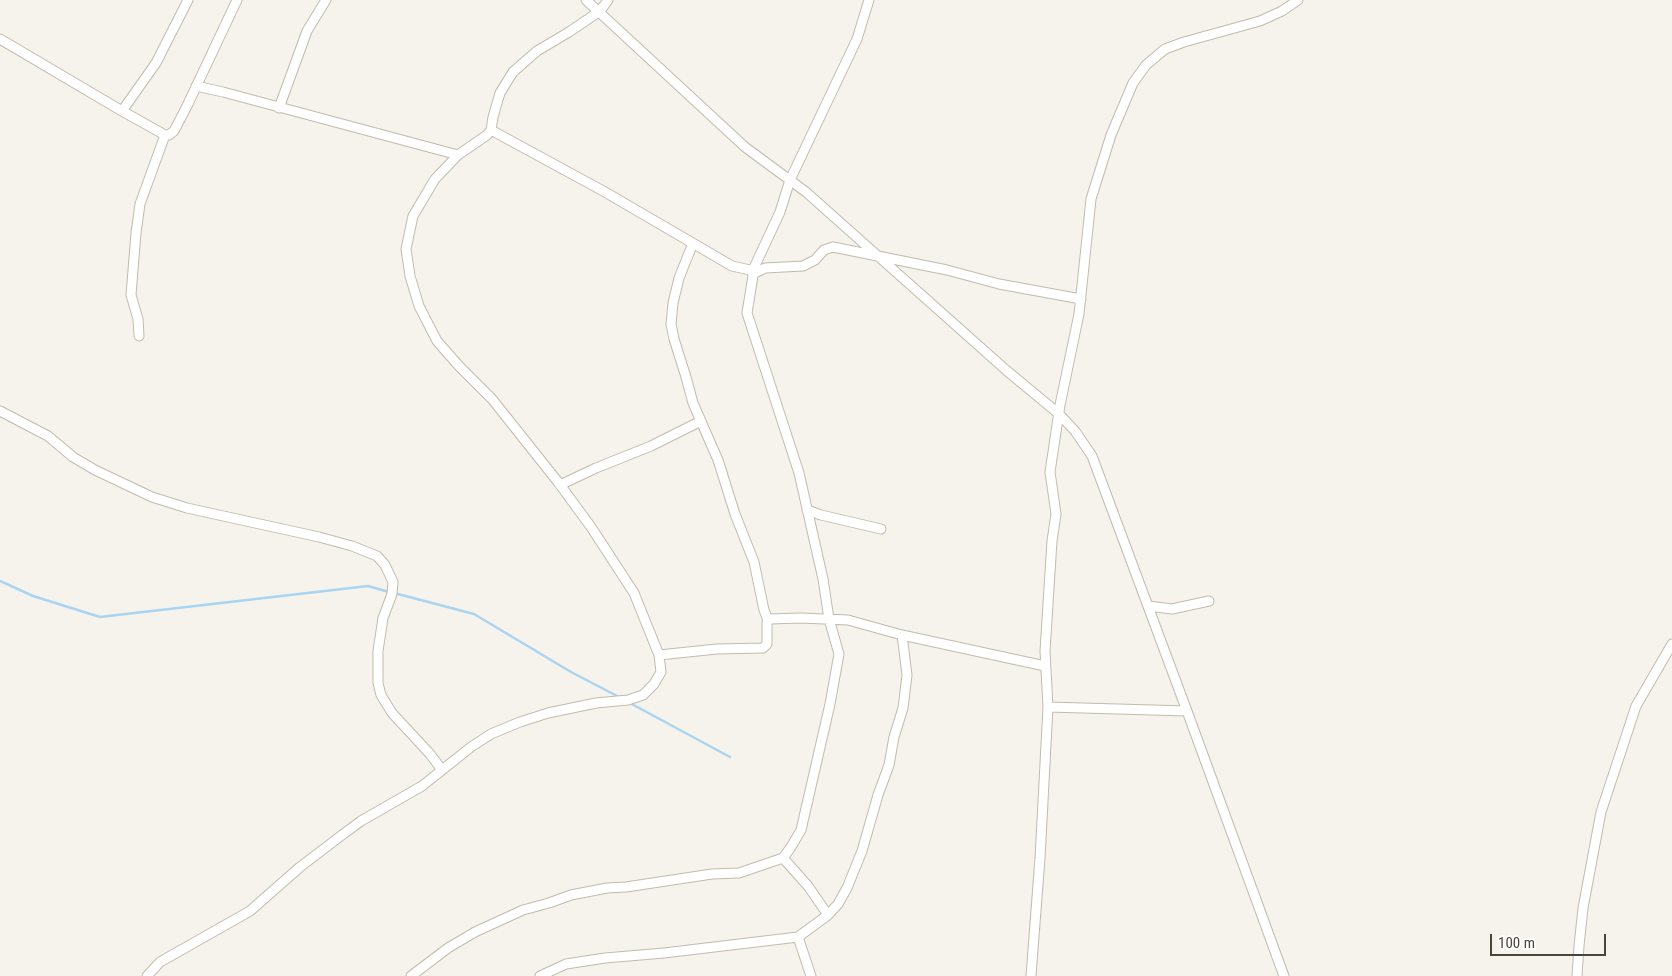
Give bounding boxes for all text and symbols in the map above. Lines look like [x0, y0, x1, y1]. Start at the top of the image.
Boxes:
scale bar [1492, 924, 1608, 956]
text: 100 m [1498, 934, 1535, 952]

